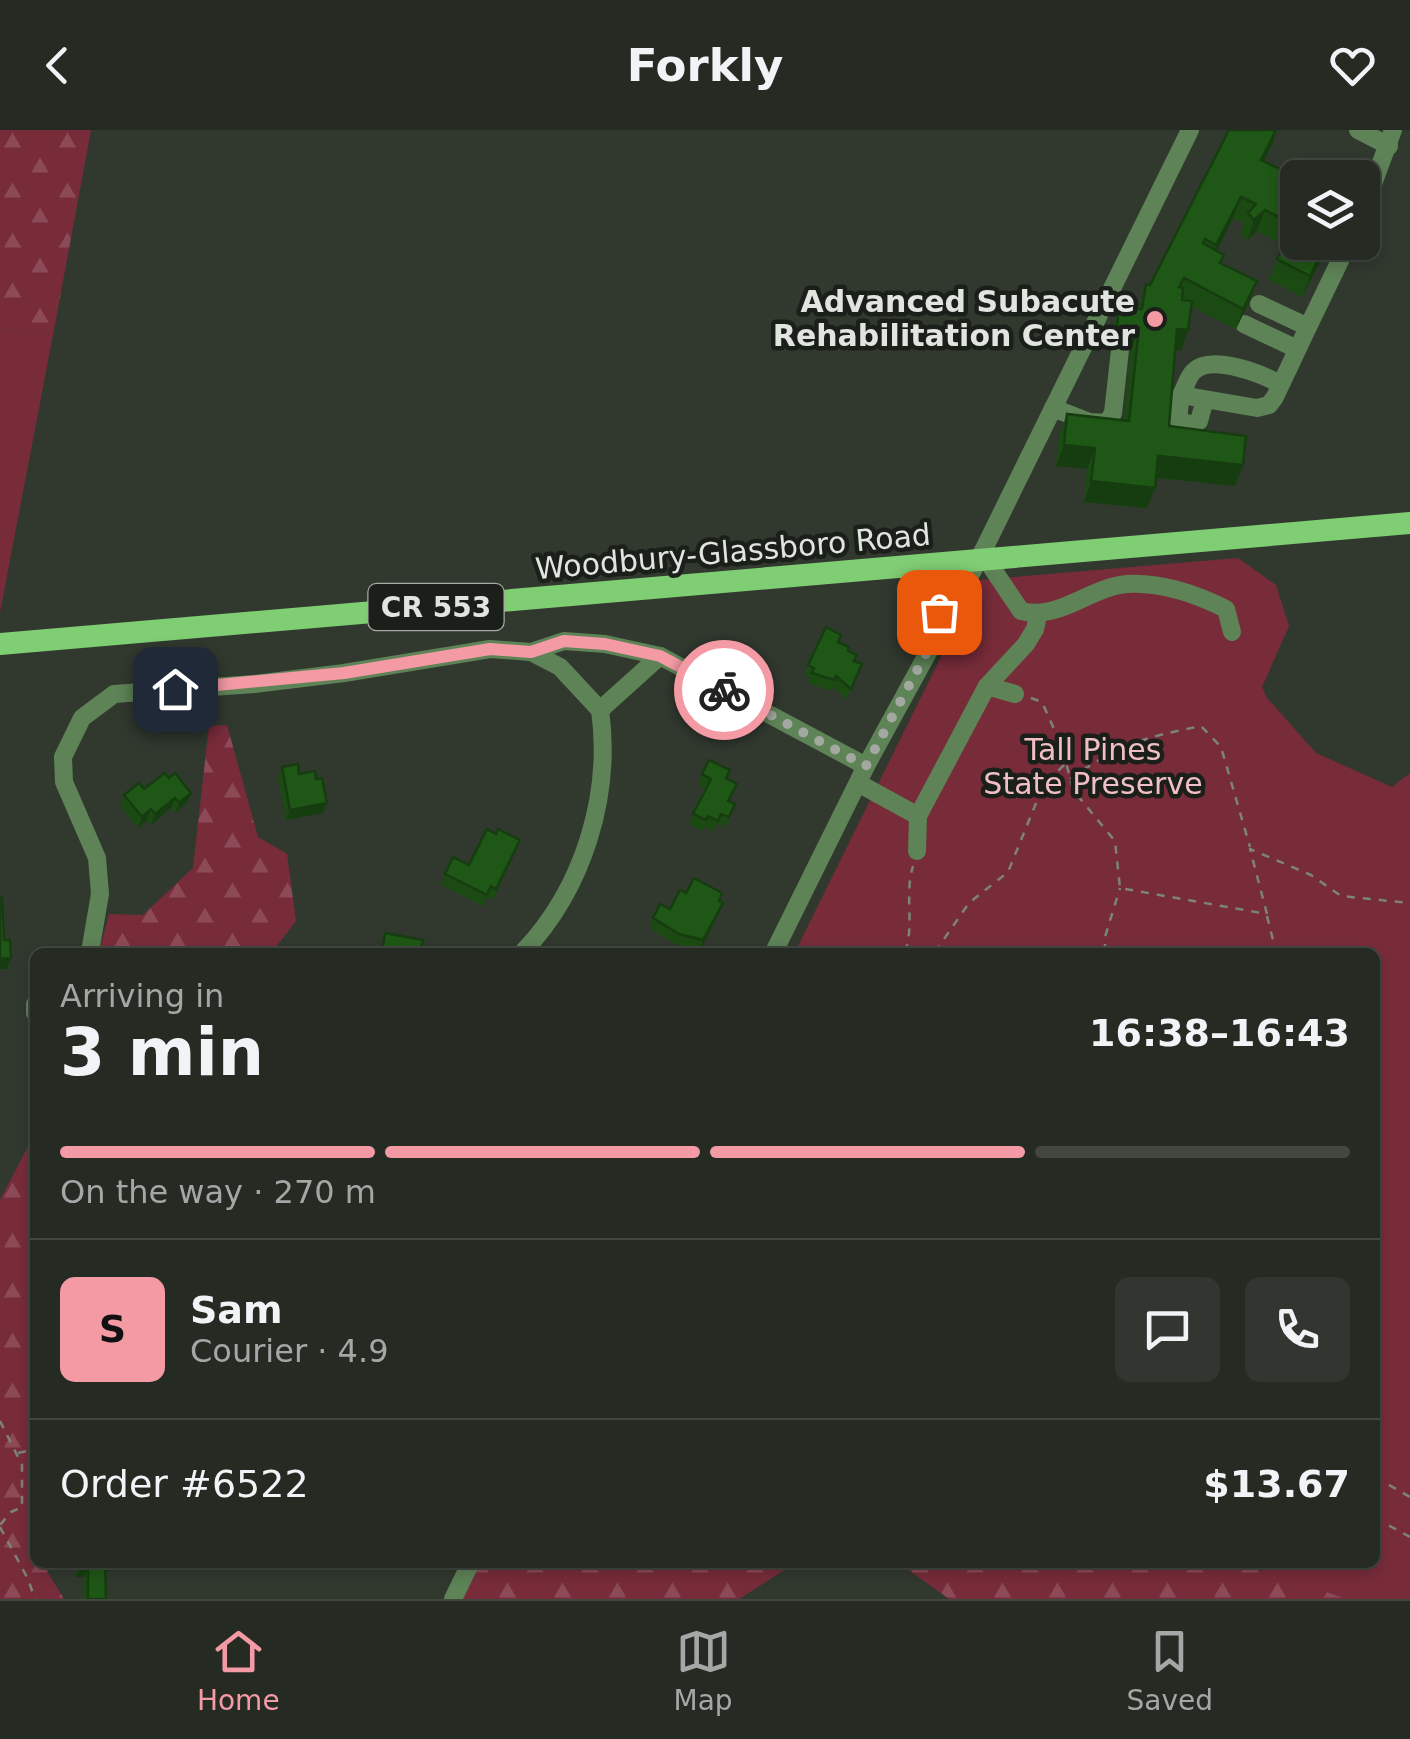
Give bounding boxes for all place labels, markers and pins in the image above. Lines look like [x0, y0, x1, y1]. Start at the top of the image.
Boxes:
place label: Advanced Subacute Rehabilitation Center [773, 284, 1135, 353]
marker: Advanced Subacute Rehabilitation Center [1144, 308, 1166, 330]
pin [897, 570, 982, 655]
pin [133, 647, 218, 732]

